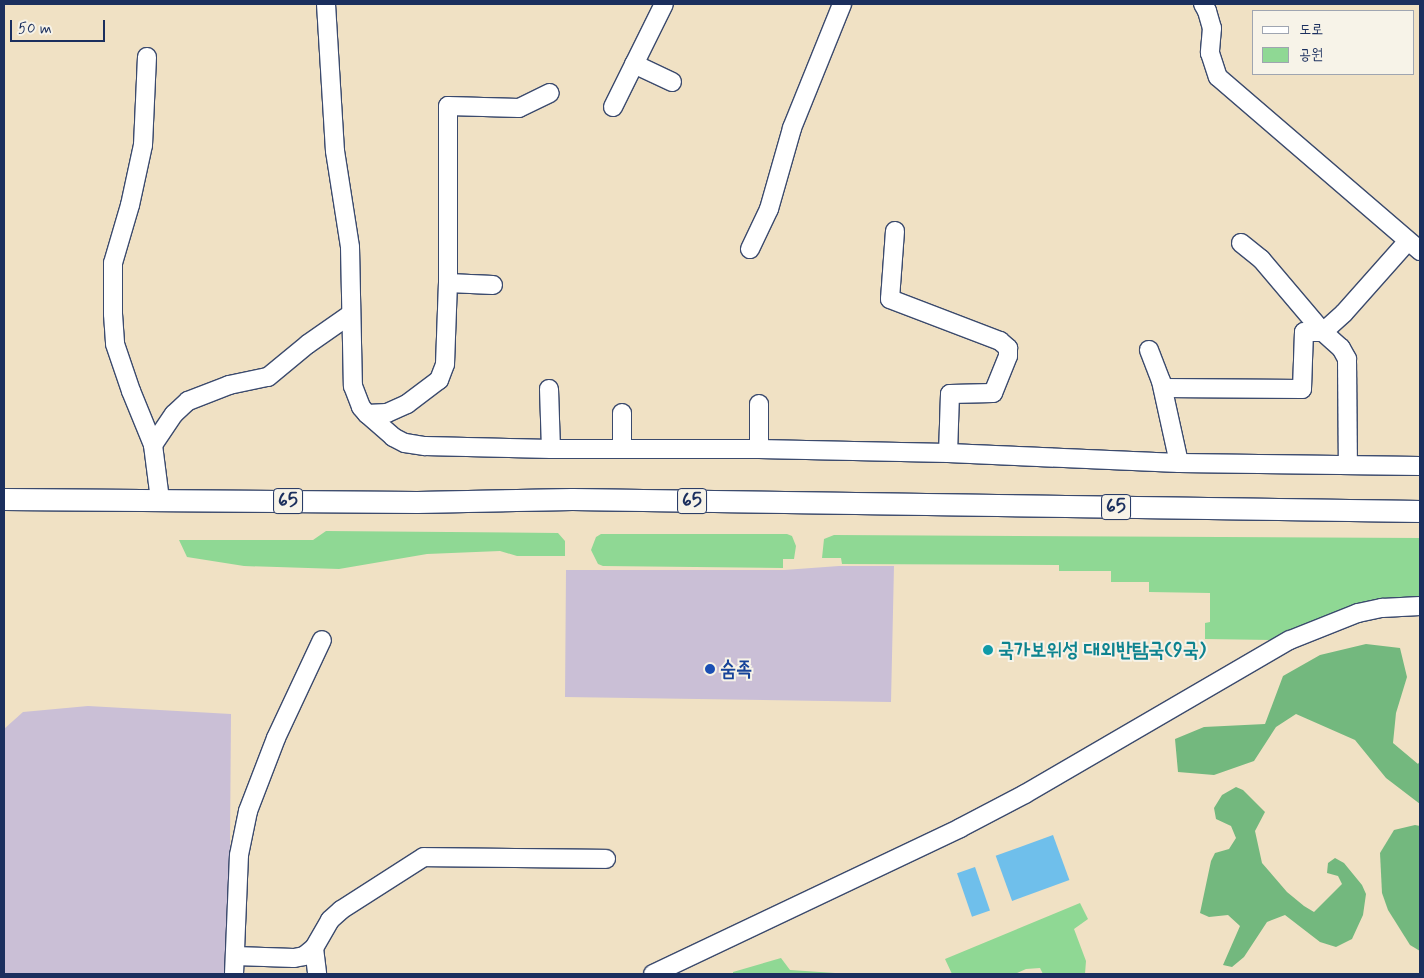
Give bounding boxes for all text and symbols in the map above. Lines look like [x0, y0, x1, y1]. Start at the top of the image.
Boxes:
scale bar [12, 10, 108, 42]
legend [1252, 10, 1414, 75]
text: 50 m [18, 19, 52, 39]
text: 도로 [1299, 20, 1323, 40]
text: 공원 [1299, 45, 1323, 65]
road number: 65 [273, 484, 303, 518]
road number: 65 [677, 484, 707, 518]
road number: 65 [1101, 491, 1131, 524]
place label: 국가보위성 대외반탐국(9국) [998, 638, 1206, 662]
marker: 국가보위성 대외반탐국(9국) [982, 644, 994, 656]
place label: 숨족 [720, 657, 752, 681]
marker: 숨족 [704, 663, 716, 675]

